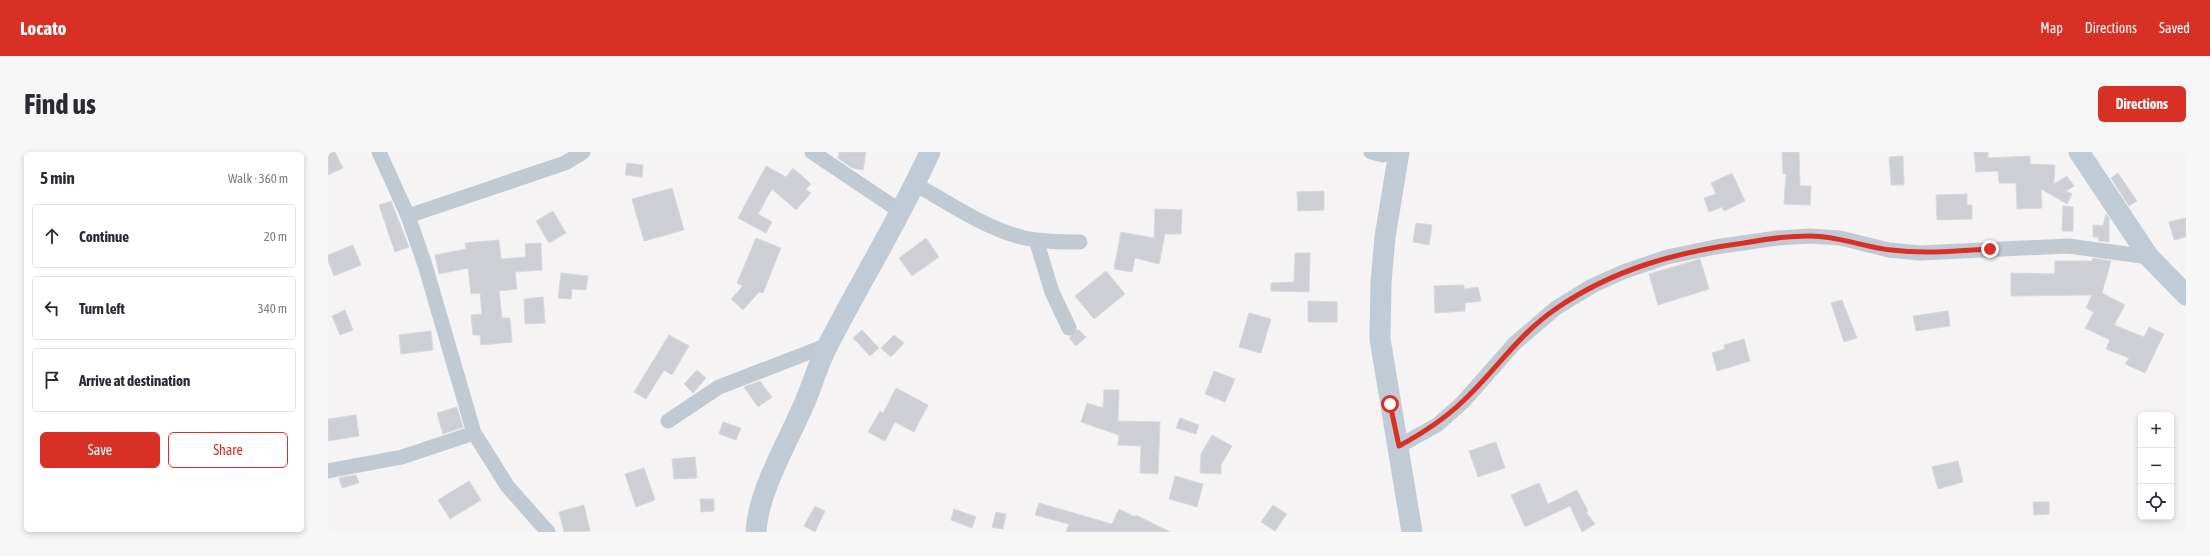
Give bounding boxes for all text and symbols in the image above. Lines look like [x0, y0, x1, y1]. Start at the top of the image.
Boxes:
text: Locato [20, 17, 66, 39]
text: Map [2040, 20, 2063, 36]
text: Directions [2085, 20, 2137, 36]
text: Saved [2159, 20, 2190, 36]
button: Directions [2098, 86, 2186, 122]
text: Find us [24, 88, 96, 120]
text: 5 min [40, 168, 75, 188]
text: Walk · 360 m [228, 171, 288, 186]
icon: ahead [41, 225, 63, 247]
text: Continue [79, 228, 129, 245]
text: 20 m [264, 229, 287, 244]
route end [1981, 240, 1999, 258]
icon: left [41, 297, 63, 319]
text: Turn left [79, 300, 125, 317]
text: 340 m [258, 301, 287, 316]
icon: arrive [41, 369, 63, 391]
text: Arrive at destination [79, 372, 190, 389]
route start [1381, 395, 1399, 413]
map controls [2138, 412, 2174, 520]
button: + [2138, 412, 2174, 448]
button: Save [40, 432, 160, 468]
button: Share [168, 432, 288, 468]
button: − [2138, 448, 2174, 484]
button: locate [2138, 484, 2174, 520]

